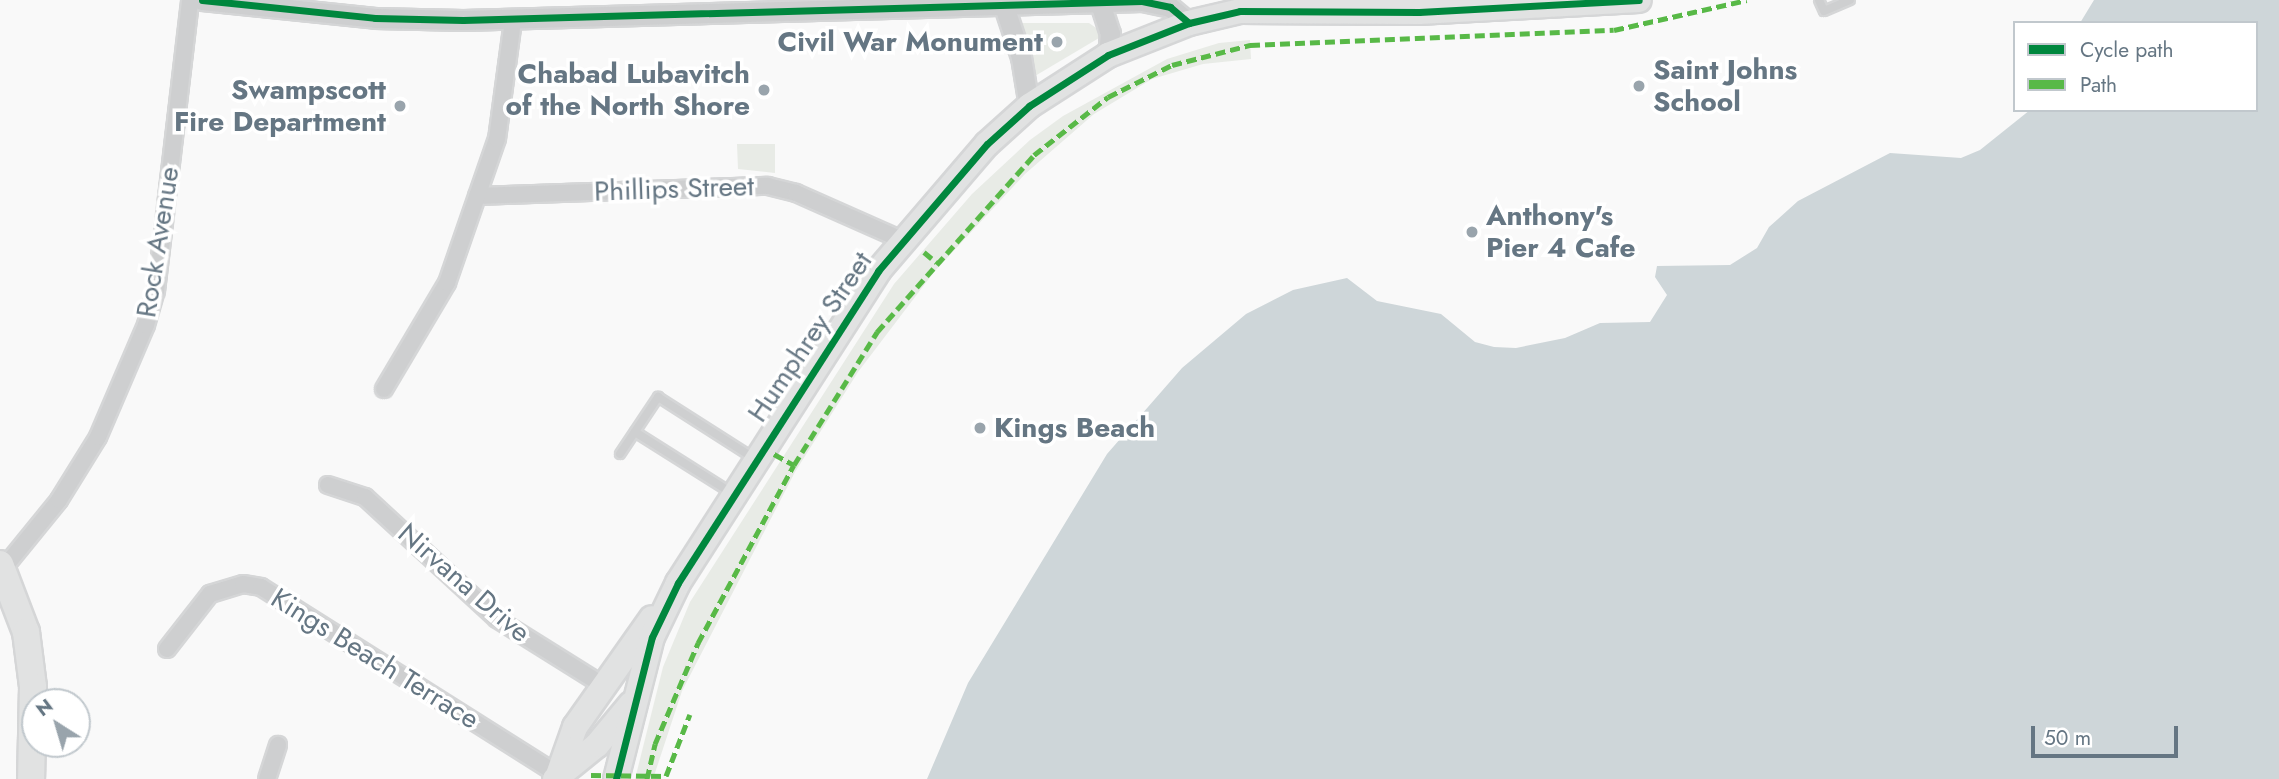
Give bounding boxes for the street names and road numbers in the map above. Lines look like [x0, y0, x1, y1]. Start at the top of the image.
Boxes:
street label: Rock Avenue [129, 164, 187, 320]
street label: Phillips Street [593, 169, 755, 209]
street label: Humphrey Street [741, 246, 879, 428]
street label: Nirvana Drive [391, 517, 537, 649]
street label: Kings Beach Terrace [265, 582, 485, 736]

